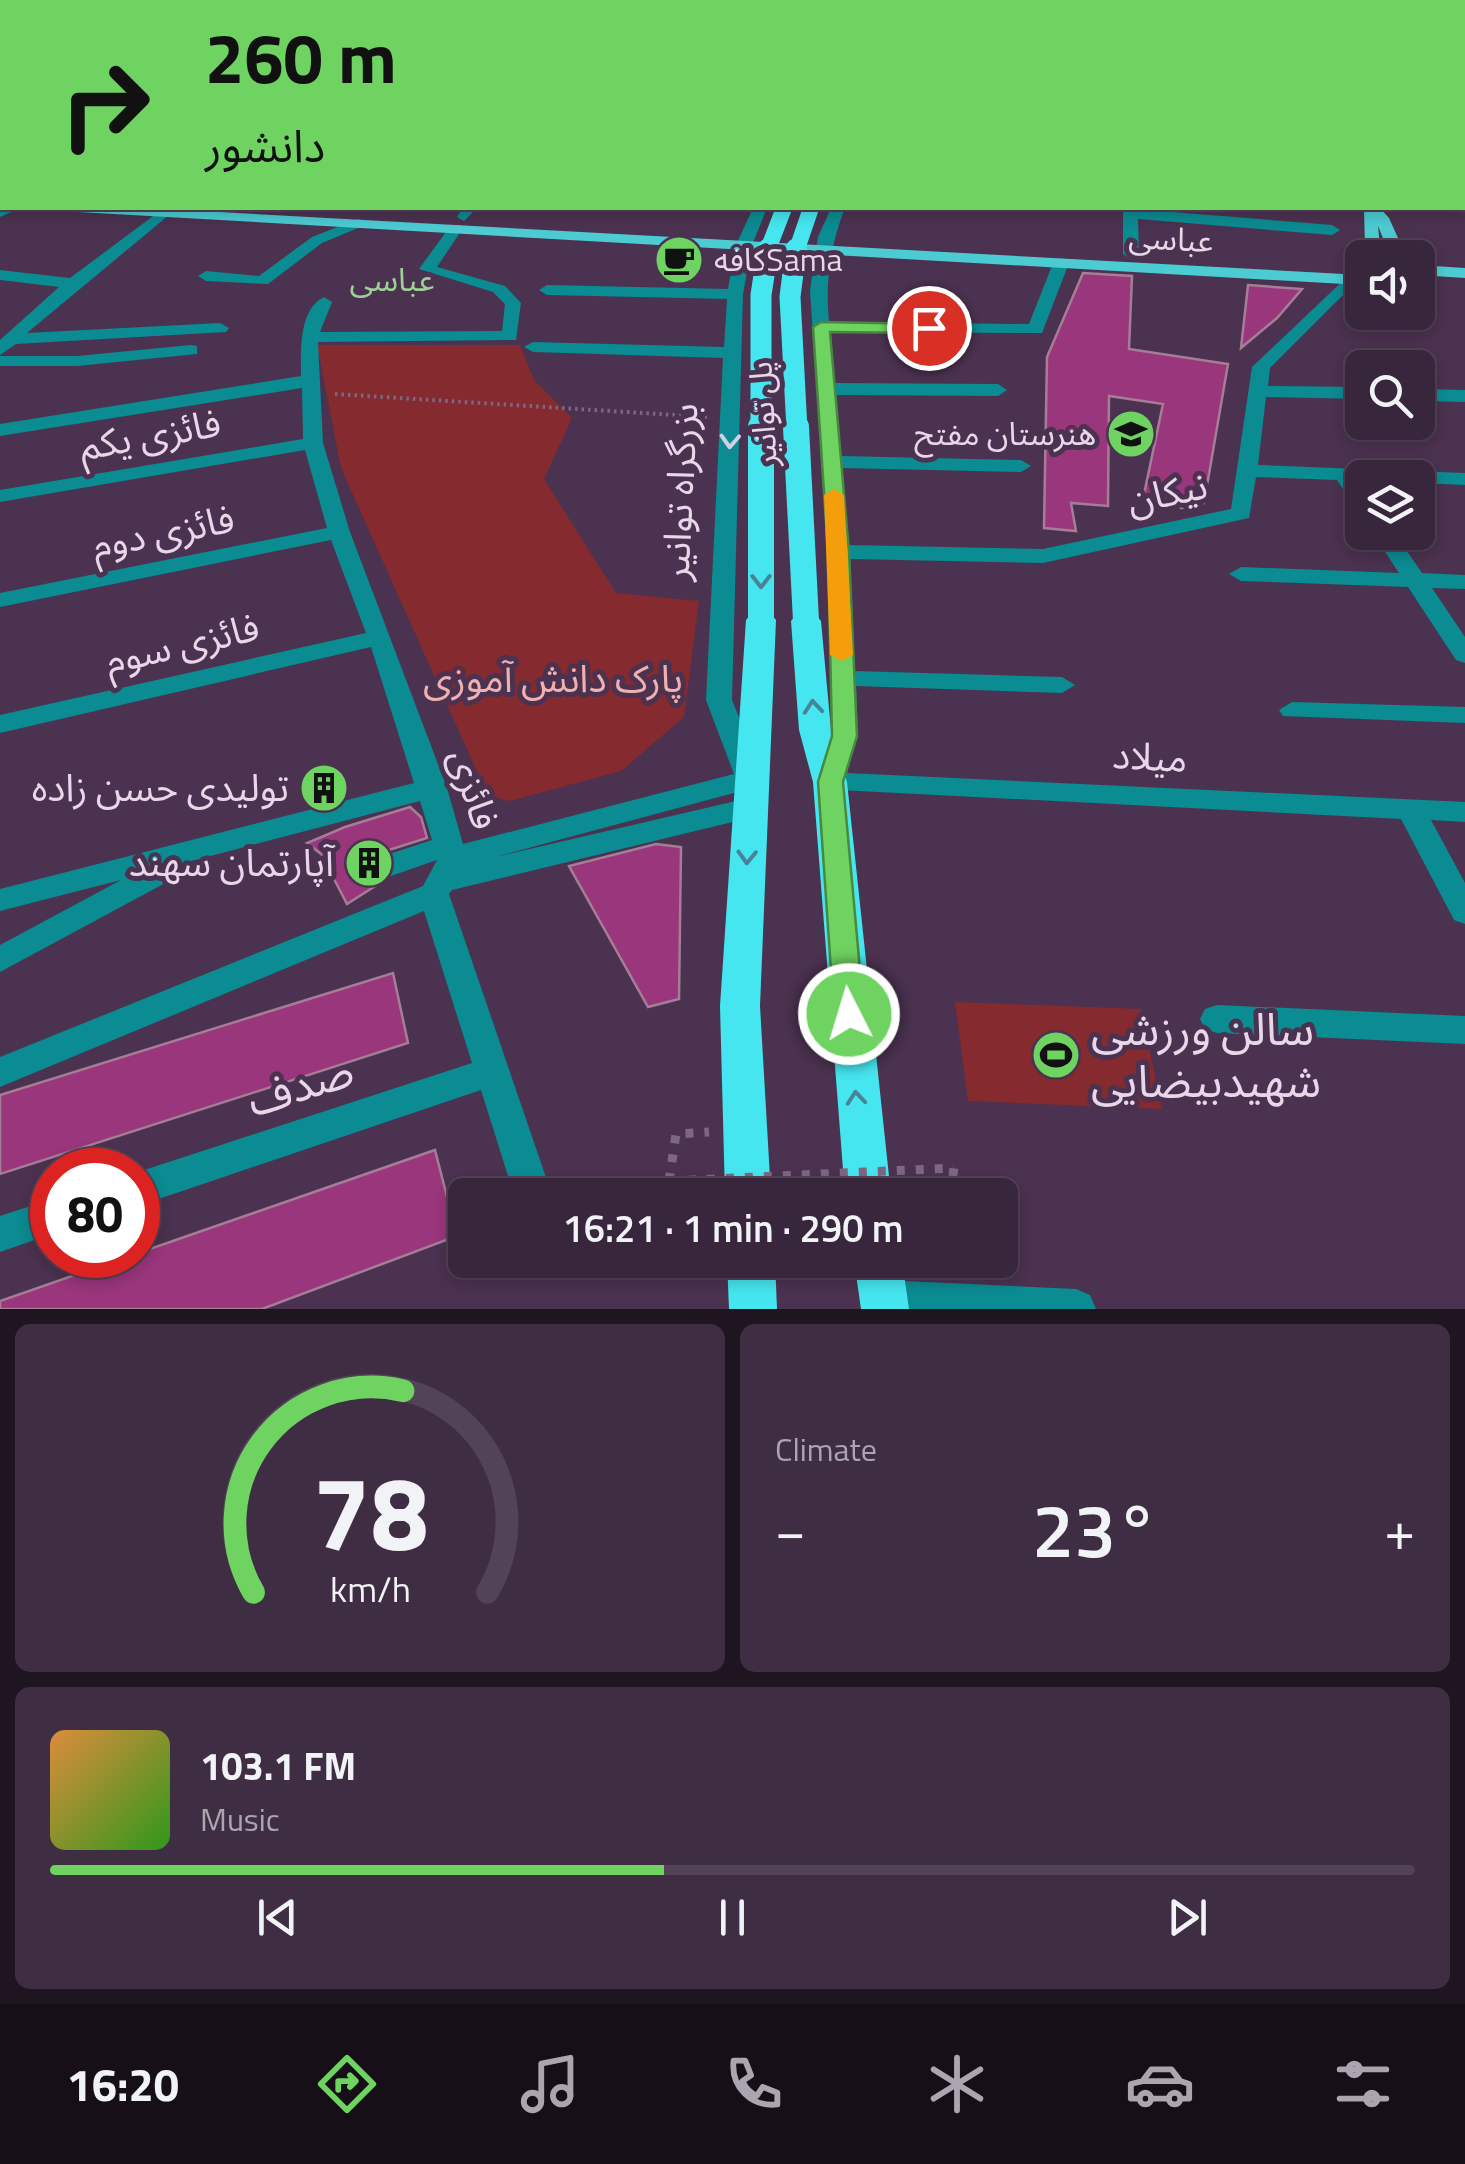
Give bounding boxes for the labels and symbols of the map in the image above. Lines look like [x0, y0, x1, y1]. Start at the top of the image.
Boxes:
street label: عباسى [1127, 212, 1215, 264]
cafe icon: کافهSama [653, 234, 705, 286]
place label: کافهSama [714, 235, 843, 283]
district label: عباسی [349, 255, 435, 303]
pin [887, 286, 972, 371]
street label: پل توانیر [735, 360, 789, 469]
street label: فائزی یکم [75, 393, 225, 476]
street label: بزرگراه توانیر [645, 402, 713, 583]
school or university icon: هنرستان مفتح [1105, 408, 1157, 460]
place label: هنرستان مفتح [914, 409, 1096, 458]
one-way arrow [720, 433, 741, 449]
street label: نیکان [1121, 455, 1212, 529]
street label: فائزی دوم [87, 489, 239, 574]
one-way arrow [750, 574, 772, 590]
street label: فائزی سوم [99, 597, 265, 690]
park label: پارک دانش آموزی [423, 649, 683, 707]
one-way arrow [803, 698, 825, 714]
street label: میلاد [1111, 725, 1189, 787]
street label: فائزی [435, 741, 515, 837]
place label: تولیدی حسن زاده [32, 758, 289, 816]
building icon: تولیدی حسن زاده [298, 762, 350, 814]
place label: آپارتمان سهند [129, 833, 336, 891]
building icon: آپارتمان سهند [343, 837, 395, 889]
one-way arrow [737, 850, 758, 866]
position arrow [797, 962, 901, 1066]
place label: سالن ورزشی شهیدبیضایی [1091, 994, 1321, 1114]
sports icon: سالن ورزشی شهیدبیضایی [1030, 1029, 1082, 1081]
street label: صدف [237, 1035, 362, 1133]
one-way arrow [846, 1090, 868, 1106]
speed limit sign: 80 [30, 1148, 160, 1278]

